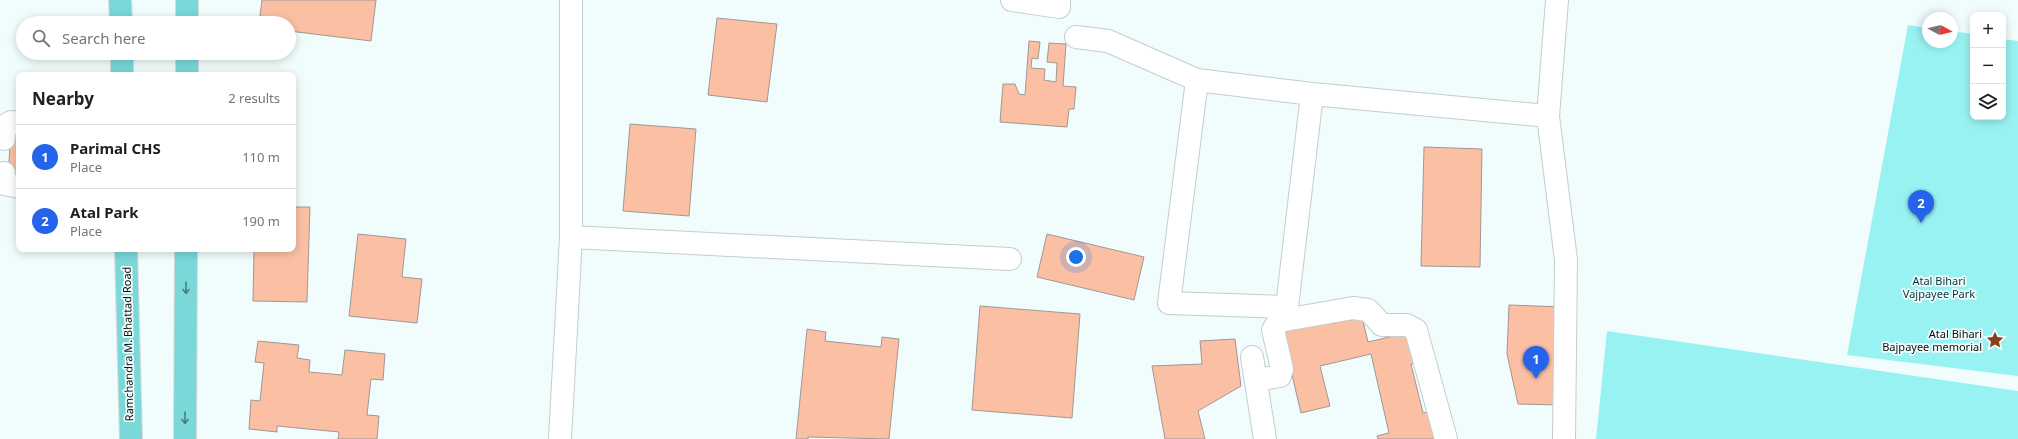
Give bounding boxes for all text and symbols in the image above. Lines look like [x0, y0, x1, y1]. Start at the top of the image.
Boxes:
north arrow [1922, 12, 1958, 48]
map controls [1970, 12, 2006, 120]
button: + [1970, 12, 2006, 48]
search box [16, 16, 296, 60]
icon: search [30, 27, 52, 49]
text: Search here [62, 28, 145, 48]
button: − [1970, 48, 2006, 84]
button: layers [1970, 84, 2006, 120]
text: Nearby [32, 87, 94, 110]
text: 2 results [228, 89, 280, 107]
text: Parimal CHS [70, 138, 161, 158]
text: 1 [41, 148, 49, 166]
text: 110 m [242, 148, 280, 166]
text: Place [70, 158, 102, 176]
pin: 2 [1908, 190, 1934, 223]
text: Atal Park [70, 202, 139, 222]
text: 2 [41, 212, 49, 230]
text: 190 m [242, 212, 280, 230]
text: Place [70, 222, 102, 240]
your location [1066, 247, 1086, 267]
street label: Ramchandra M. Bhattad Road [119, 267, 136, 421]
park label: Atal Bihari Vajpayee Park [1903, 273, 1975, 301]
one-way arrow [182, 281, 190, 294]
place label: Atal Bihari Bajpayee memorial [1882, 326, 1982, 354]
place icon: Atal Bihari Bajpayee memorial [1985, 330, 2005, 350]
pin: 1 [1523, 346, 1549, 379]
one-way arrow [181, 411, 189, 424]

